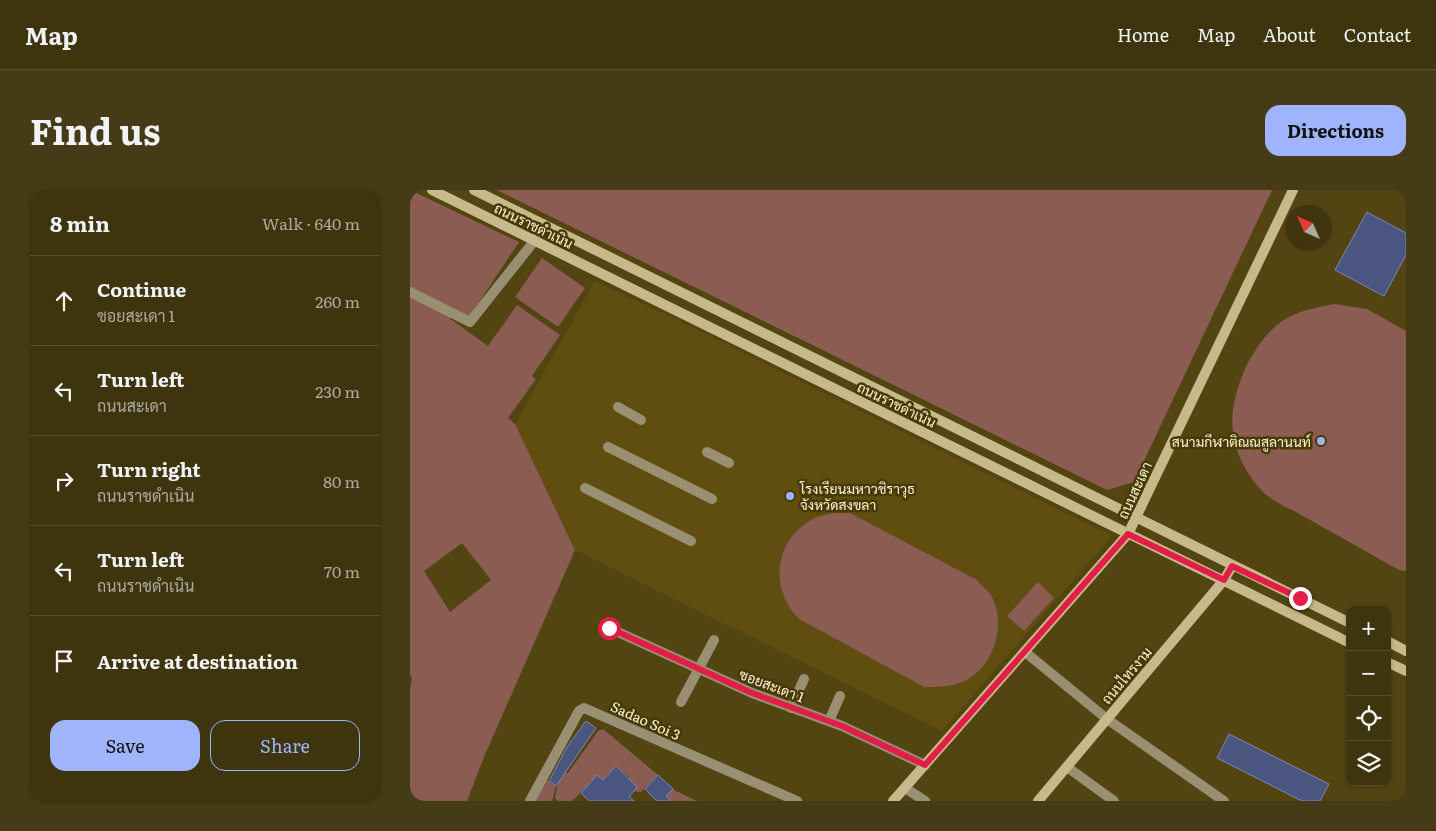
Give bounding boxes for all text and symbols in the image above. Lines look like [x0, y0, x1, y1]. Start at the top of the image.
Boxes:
text: Map [25, 17, 78, 52]
text: Home [1117, 21, 1169, 48]
text: Map [1197, 21, 1235, 48]
text: About [1263, 21, 1316, 48]
text: Contact [1344, 21, 1411, 48]
text: Find us [30, 104, 160, 156]
button: Directions [1265, 105, 1406, 156]
street label: ถนนราชดำเนิน [491, 197, 577, 253]
north arrow [1286, 205, 1331, 250]
text: 8 min [50, 207, 110, 238]
text: Walk · 640 m [262, 211, 360, 235]
text: Continue [97, 275, 186, 303]
icon: ahead [50, 287, 78, 315]
text: 260 m [315, 289, 360, 313]
text: ซอยสะเดา 1 [97, 303, 175, 327]
text: Turn left [97, 365, 184, 393]
street label: ถนนราชดำเนิน [854, 376, 940, 432]
icon: left [50, 377, 78, 405]
text: 230 m [315, 379, 360, 403]
text: ถนนสะเดา [97, 393, 167, 417]
place label: สนามกีฬาติณณสูลานนท์ [1172, 431, 1311, 452]
marker: สนามกีฬาติณณสูลานนท์ [1315, 435, 1327, 447]
text: Turn right [97, 455, 201, 483]
street label: ถนนสะเดา [1112, 458, 1156, 522]
icon: right [50, 467, 78, 495]
text: 80 m [323, 469, 360, 493]
place label: โรงเรียนมหาวชิราวุธ จังหวัดสงขลา [799, 478, 915, 514]
text: ถนนราชดำเนิน [97, 483, 194, 507]
marker: โรงเรียนมหาวชิราวุธ จังหวัดสงขลา [784, 490, 796, 502]
text: Turn left [97, 545, 184, 573]
icon: left [50, 557, 78, 585]
text: 70 m [324, 559, 360, 583]
text: ถนนราชดำเนิน [97, 573, 194, 597]
route end [1289, 587, 1312, 610]
map controls [1346, 606, 1391, 786]
button: + [1346, 606, 1391, 651]
route start [598, 617, 621, 640]
street label: ถนนไทรงาม [1096, 642, 1156, 708]
icon: arrive [50, 647, 78, 675]
text: Arrive at destination [97, 647, 298, 675]
button: − [1346, 651, 1391, 696]
street label: ซอยสะเดา 1 [736, 663, 808, 707]
street label: Sadao Soi 3 [608, 696, 684, 744]
button: locate [1346, 696, 1391, 741]
button: Save [50, 720, 200, 771]
button: Share [210, 720, 360, 771]
button: layers [1346, 741, 1391, 786]

